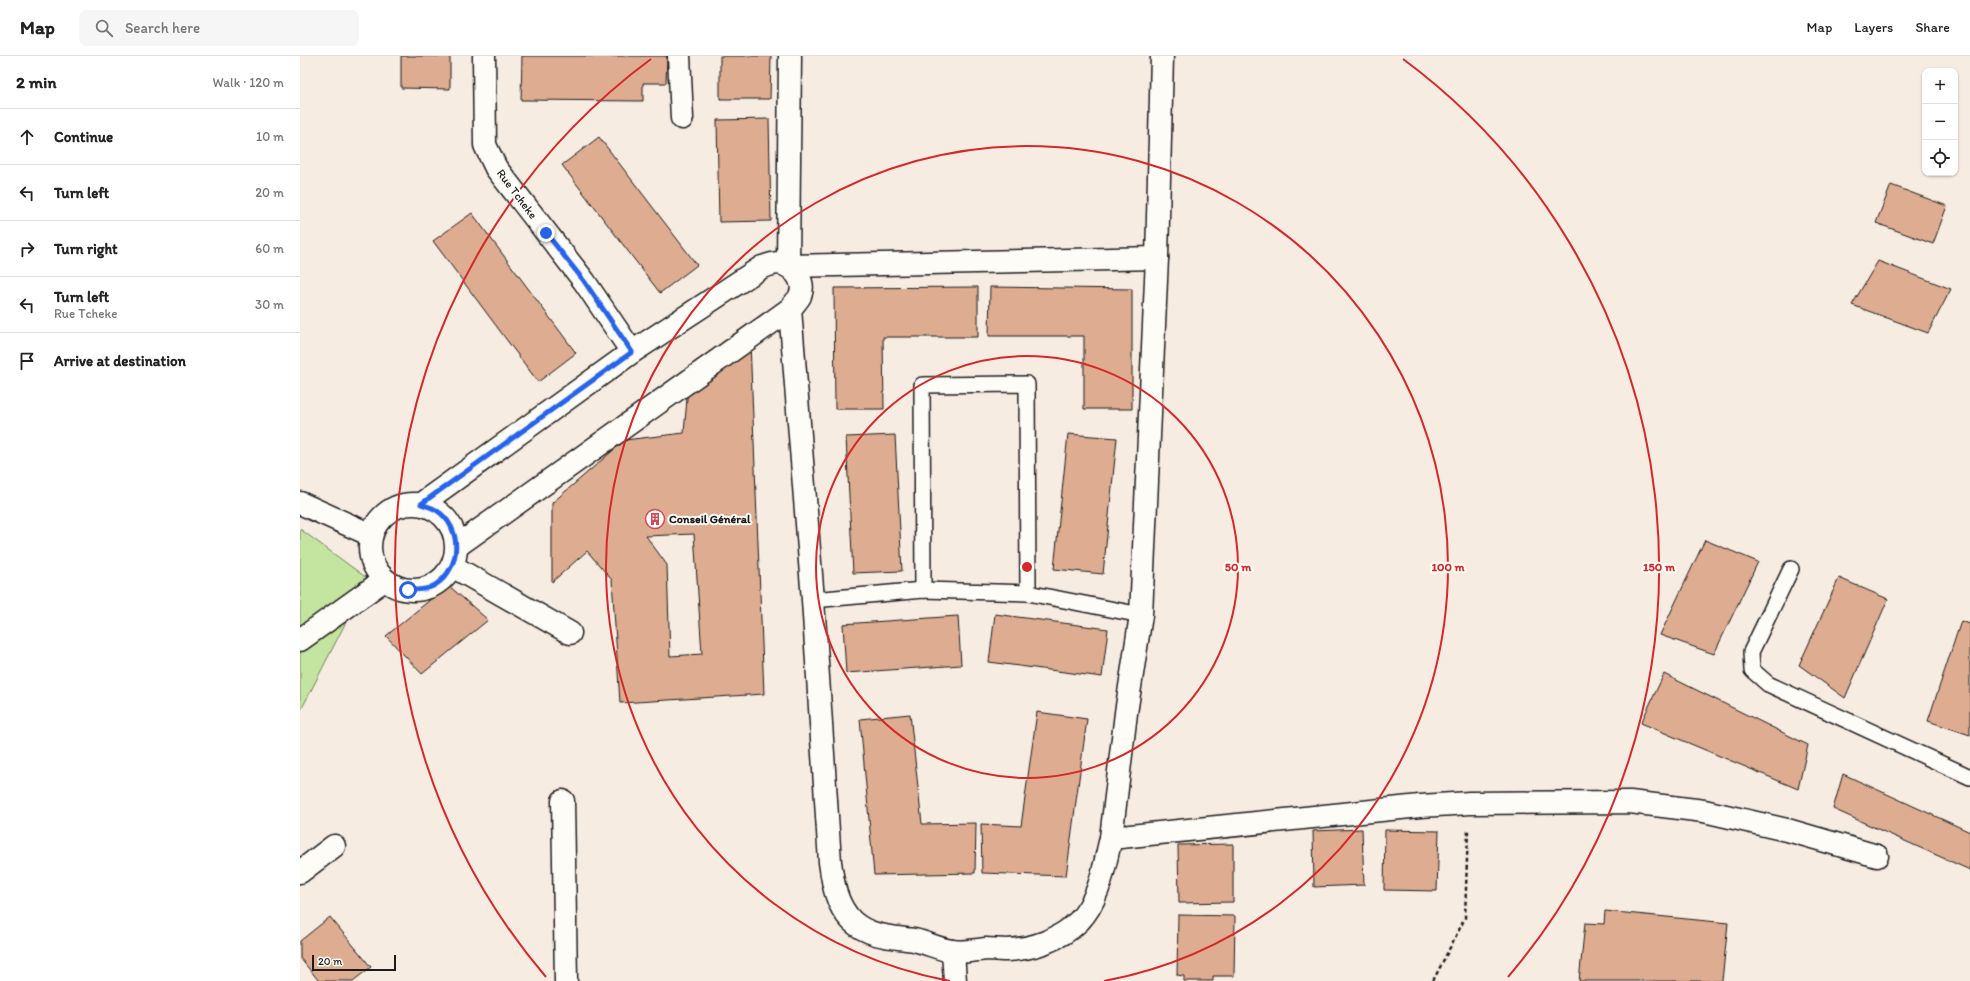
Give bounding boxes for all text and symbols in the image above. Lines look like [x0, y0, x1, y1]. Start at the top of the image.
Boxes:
search box [79, 10, 359, 46]
text: Map [20, 16, 55, 39]
icon: search [93, 17, 115, 39]
text: Search here [125, 19, 200, 37]
text: Map [1807, 19, 1832, 36]
text: Layers [1854, 19, 1893, 36]
text: Share [1915, 19, 1950, 36]
map controls [1922, 68, 1958, 176]
button: + [1922, 68, 1958, 104]
text: 2 min [16, 72, 56, 92]
text: Walk · 120 m [213, 75, 284, 90]
button: − [1922, 104, 1958, 140]
icon: ahead [16, 126, 38, 148]
text: Continue [54, 128, 113, 146]
text: 10 m [256, 129, 284, 144]
button: locate [1922, 140, 1958, 176]
street label: Rue Tcheke [494, 166, 540, 222]
icon: left [16, 182, 38, 204]
text: Turn left [54, 184, 109, 202]
text: 20 m [255, 185, 284, 200]
route end [537, 224, 555, 242]
icon: right [16, 238, 38, 260]
text: Turn right [54, 240, 118, 258]
text: 60 m [255, 241, 284, 256]
text: Turn left [54, 288, 109, 306]
icon: left [16, 294, 38, 316]
text: 30 m [255, 297, 284, 312]
text: Rue Tcheke [54, 306, 117, 321]
icon: arrive [16, 350, 38, 372]
text: Arrive at destination [54, 352, 186, 370]
building icon: Conseil Général [644, 508, 666, 530]
place label: Conseil Général [669, 512, 751, 526]
centre of rings [1020, 560, 1034, 574]
text: 50 m [1225, 560, 1252, 574]
text: 100 m [1431, 560, 1465, 574]
text: 150 m [1643, 560, 1676, 574]
route start [399, 581, 417, 599]
scale bar [312, 953, 396, 972]
text: 20 m [318, 955, 342, 968]

